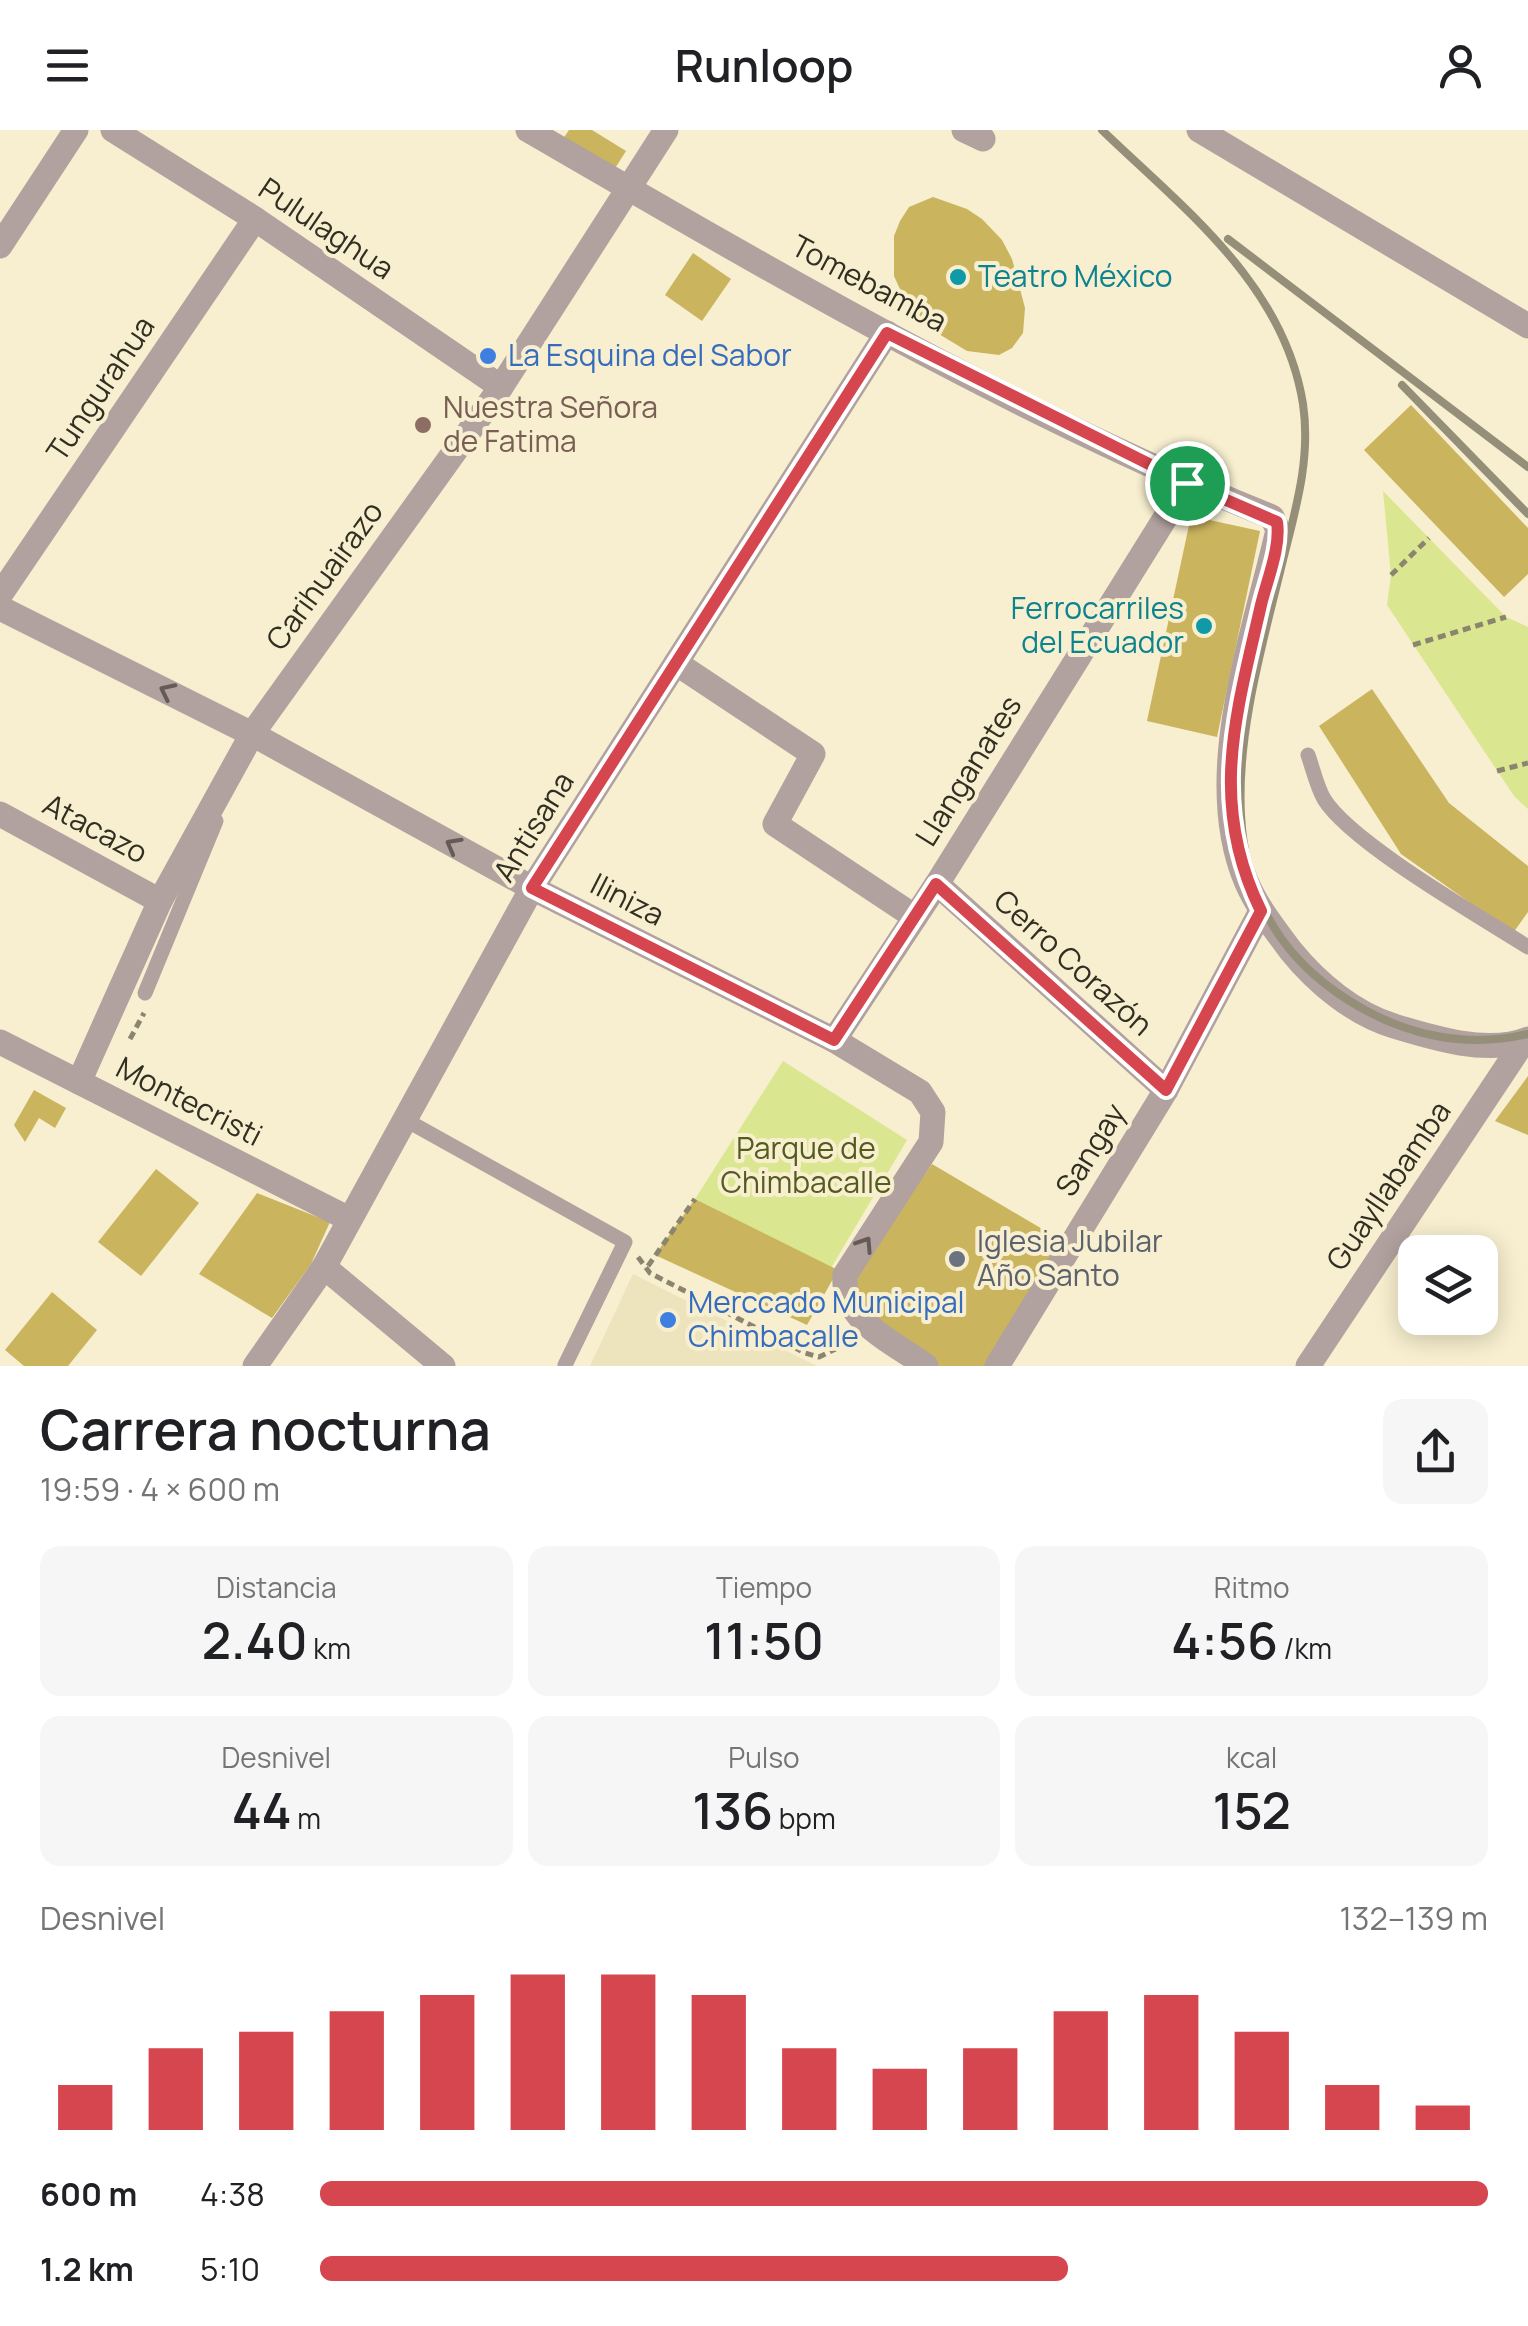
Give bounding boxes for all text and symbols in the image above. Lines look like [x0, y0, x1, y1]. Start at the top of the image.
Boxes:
text: Runloop [675, 34, 853, 96]
icon: menu [40, 38, 95, 93]
icon: person [1433, 38, 1488, 93]
street label: Pululaghua [251, 168, 402, 288]
street label: Tomebamba [785, 225, 955, 341]
place label: Teatro México [978, 255, 1173, 296]
marker: Teatro México [947, 266, 969, 288]
street label: Tungurahua [36, 308, 163, 469]
place label: La Esquina del Sabor [508, 334, 792, 375]
marker: La Esquina del Sabor [477, 345, 499, 367]
place label: Nuestra Señora de Fatima [443, 386, 658, 461]
marker: Nuestra Señora de Fatima [412, 414, 434, 436]
pin [1145, 441, 1230, 526]
icon: arrive [1160, 456, 1215, 511]
street label: Carihuairazo [256, 492, 392, 658]
place label: Ferrocarriles del Ecuador [1011, 587, 1184, 662]
marker: Ferrocarriles del Ecuador [1193, 615, 1215, 637]
one-way arrow [160, 684, 178, 704]
street label: Llanganates [905, 687, 1030, 853]
street label: Antisana [483, 763, 583, 889]
street label: Atacazo [36, 783, 155, 872]
one-way arrow [446, 838, 464, 858]
street label: Iliniza [584, 863, 672, 935]
street label: Cerro Corazón [986, 880, 1162, 1044]
street label: Montecristi [110, 1046, 270, 1155]
street label: Guayllabamba [1316, 1093, 1459, 1278]
street label: Sangay [1045, 1095, 1134, 1203]
park label: Parque de Chimbacalle [721, 1127, 891, 1202]
place label: Iglesia Jubilar Año Santo [977, 1220, 1163, 1295]
map controls [1398, 1235, 1498, 1335]
button: layers [1398, 1235, 1498, 1335]
one-way arrow [853, 1237, 872, 1255]
marker: Iglesia Jubilar Año Santo [946, 1248, 968, 1270]
place label: Merccado Municipal Chimbacalle [688, 1281, 965, 1356]
marker: Merccado Municipal Chimbacalle [657, 1309, 679, 1331]
text: Carrera nocturna [40, 1391, 491, 1467]
button: share [1383, 1399, 1488, 1504]
text: 19:59 · 4 × 600 m [40, 1467, 280, 1511]
text: Distancia [216, 1568, 337, 1606]
text: Tiempo [716, 1568, 812, 1606]
text: Ritmo [1214, 1568, 1289, 1606]
text: 2.40 [202, 1606, 308, 1674]
text: 11:50 [704, 1606, 824, 1674]
text: 4:56 [1171, 1606, 1278, 1674]
text: km [308, 1629, 351, 1667]
text: /km [1278, 1629, 1332, 1667]
text: Desnivel [222, 1738, 331, 1776]
text: Pulso [728, 1738, 800, 1776]
text: kcal [1226, 1738, 1277, 1776]
text: 44 [232, 1776, 292, 1844]
text: 136 [692, 1776, 773, 1844]
text: 152 [1213, 1776, 1291, 1844]
text: m [292, 1799, 321, 1837]
text: bpm [773, 1799, 836, 1837]
text: Desnivel [40, 1896, 165, 1940]
text: 132–139 m [1339, 1896, 1488, 1940]
text: 600 m [40, 2172, 137, 2216]
text: 4:38 [200, 2172, 265, 2216]
text: 1.2 km [40, 2247, 134, 2291]
text: 5:10 [200, 2247, 260, 2291]

